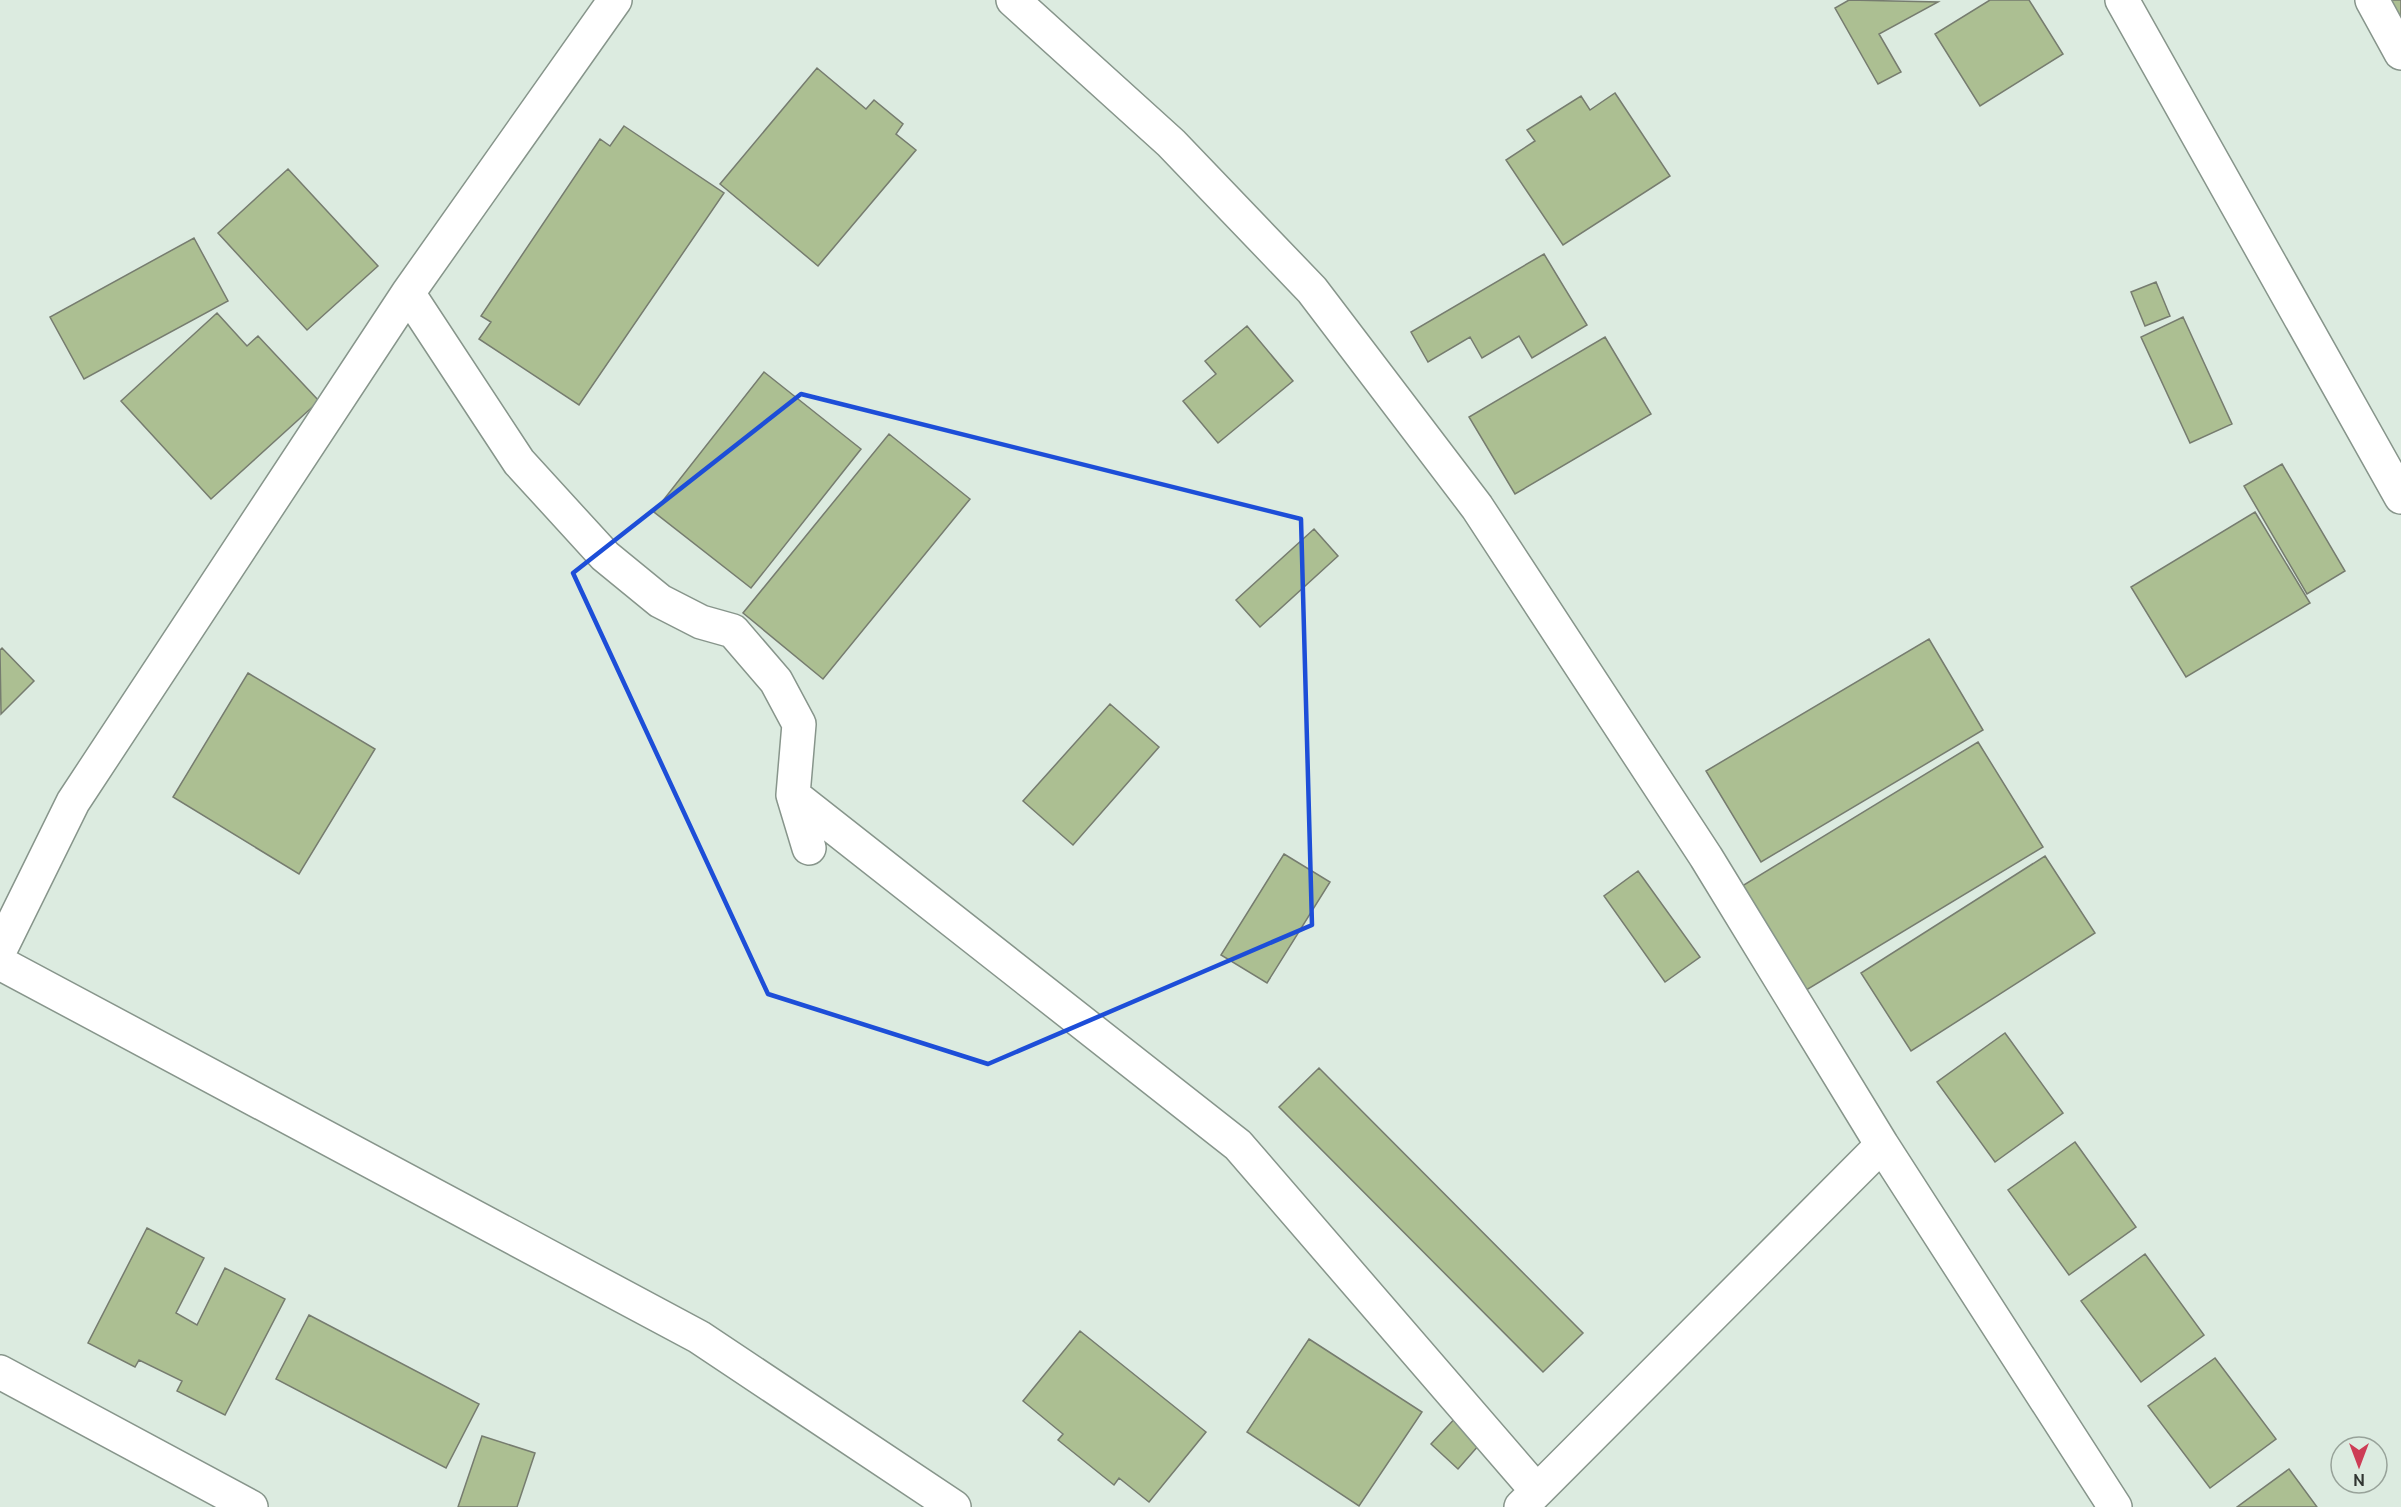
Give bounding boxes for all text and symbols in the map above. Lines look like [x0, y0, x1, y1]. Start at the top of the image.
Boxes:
north arrow [2329, 1435, 2389, 1495]
text: N [2353, 1471, 2365, 1489]

